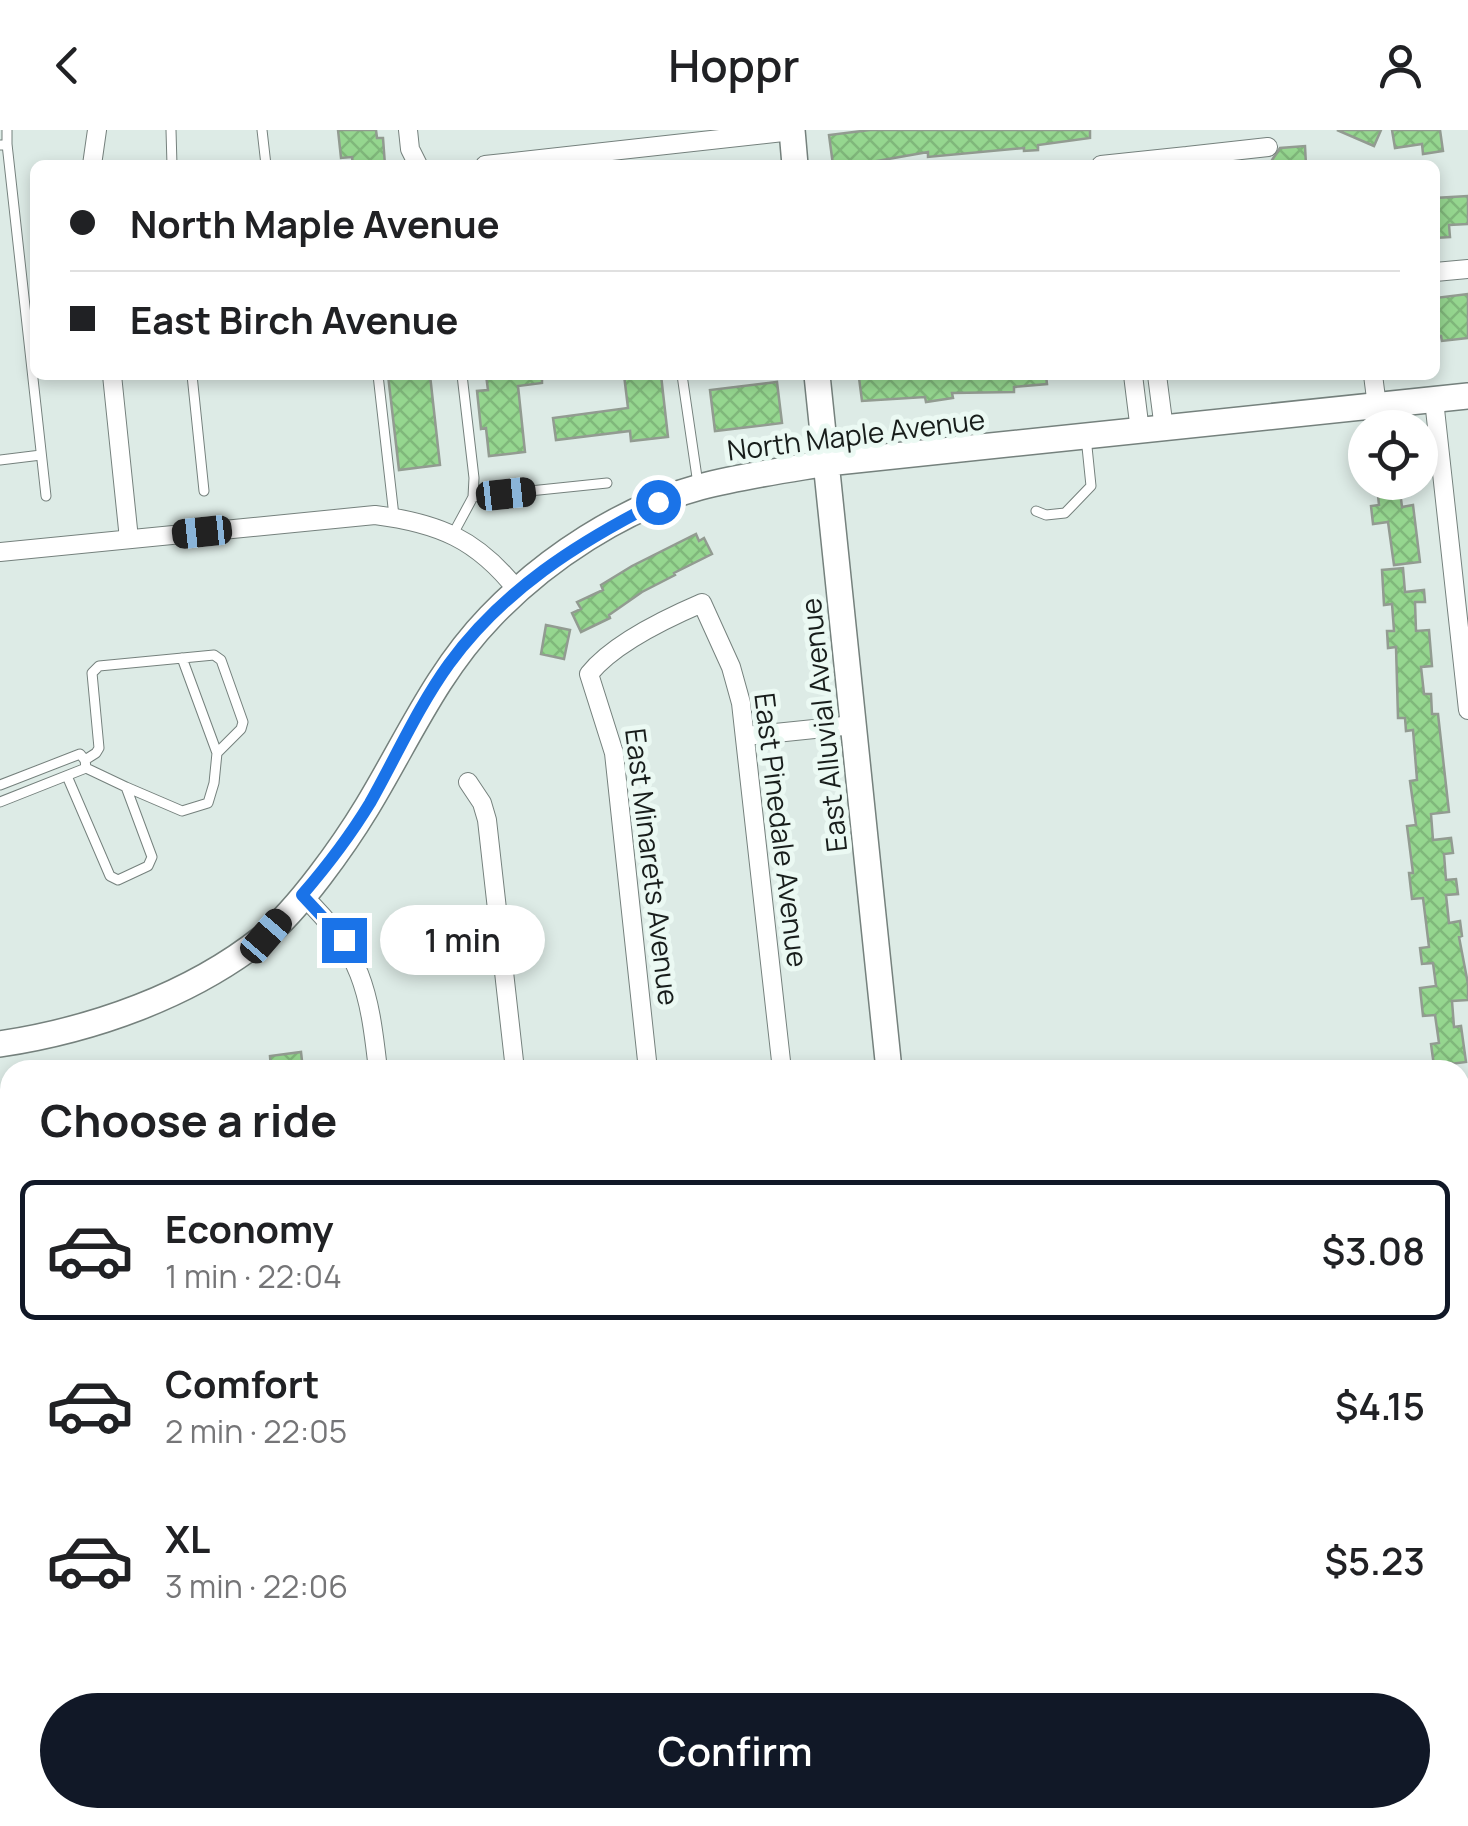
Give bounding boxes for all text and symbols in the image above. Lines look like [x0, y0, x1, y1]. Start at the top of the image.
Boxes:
text: Hoppr [668, 34, 800, 96]
icon: back [40, 38, 95, 93]
icon: person [1373, 38, 1428, 93]
text: North Maple Avenue [130, 197, 500, 249]
text: East Birch Avenue [130, 293, 458, 345]
street label: North Maple Avenue [725, 399, 987, 469]
map controls [1348, 410, 1438, 500]
button: locate [1348, 410, 1438, 500]
car [475, 476, 537, 512]
route start [636, 480, 681, 525]
car [171, 514, 233, 550]
street label: East Alluvial Avenue [791, 596, 855, 854]
street label: East Pinedale Avenue [746, 691, 818, 969]
street label: East Minarets Avenue [617, 726, 689, 1008]
car [235, 904, 297, 968]
callout: 1 min [379, 905, 544, 975]
route end [322, 918, 367, 963]
text: 1 min [424, 918, 501, 962]
text: Choose a ride [40, 1089, 337, 1151]
text: Economy [165, 1202, 334, 1254]
icon: car [45, 1205, 135, 1295]
text: $3.08 [1322, 1224, 1425, 1276]
text: 1 min · 22:04 [165, 1254, 342, 1298]
text: Comfort [165, 1357, 319, 1409]
icon: car [45, 1360, 135, 1450]
text: $4.15 [1335, 1379, 1425, 1431]
text: 2 min · 22:05 [165, 1409, 347, 1453]
text: XL [165, 1512, 210, 1564]
icon: car [45, 1515, 135, 1605]
text: $5.23 [1325, 1534, 1425, 1586]
text: 3 min · 22:06 [165, 1564, 348, 1608]
button: Confirm [40, 1693, 1430, 1808]

